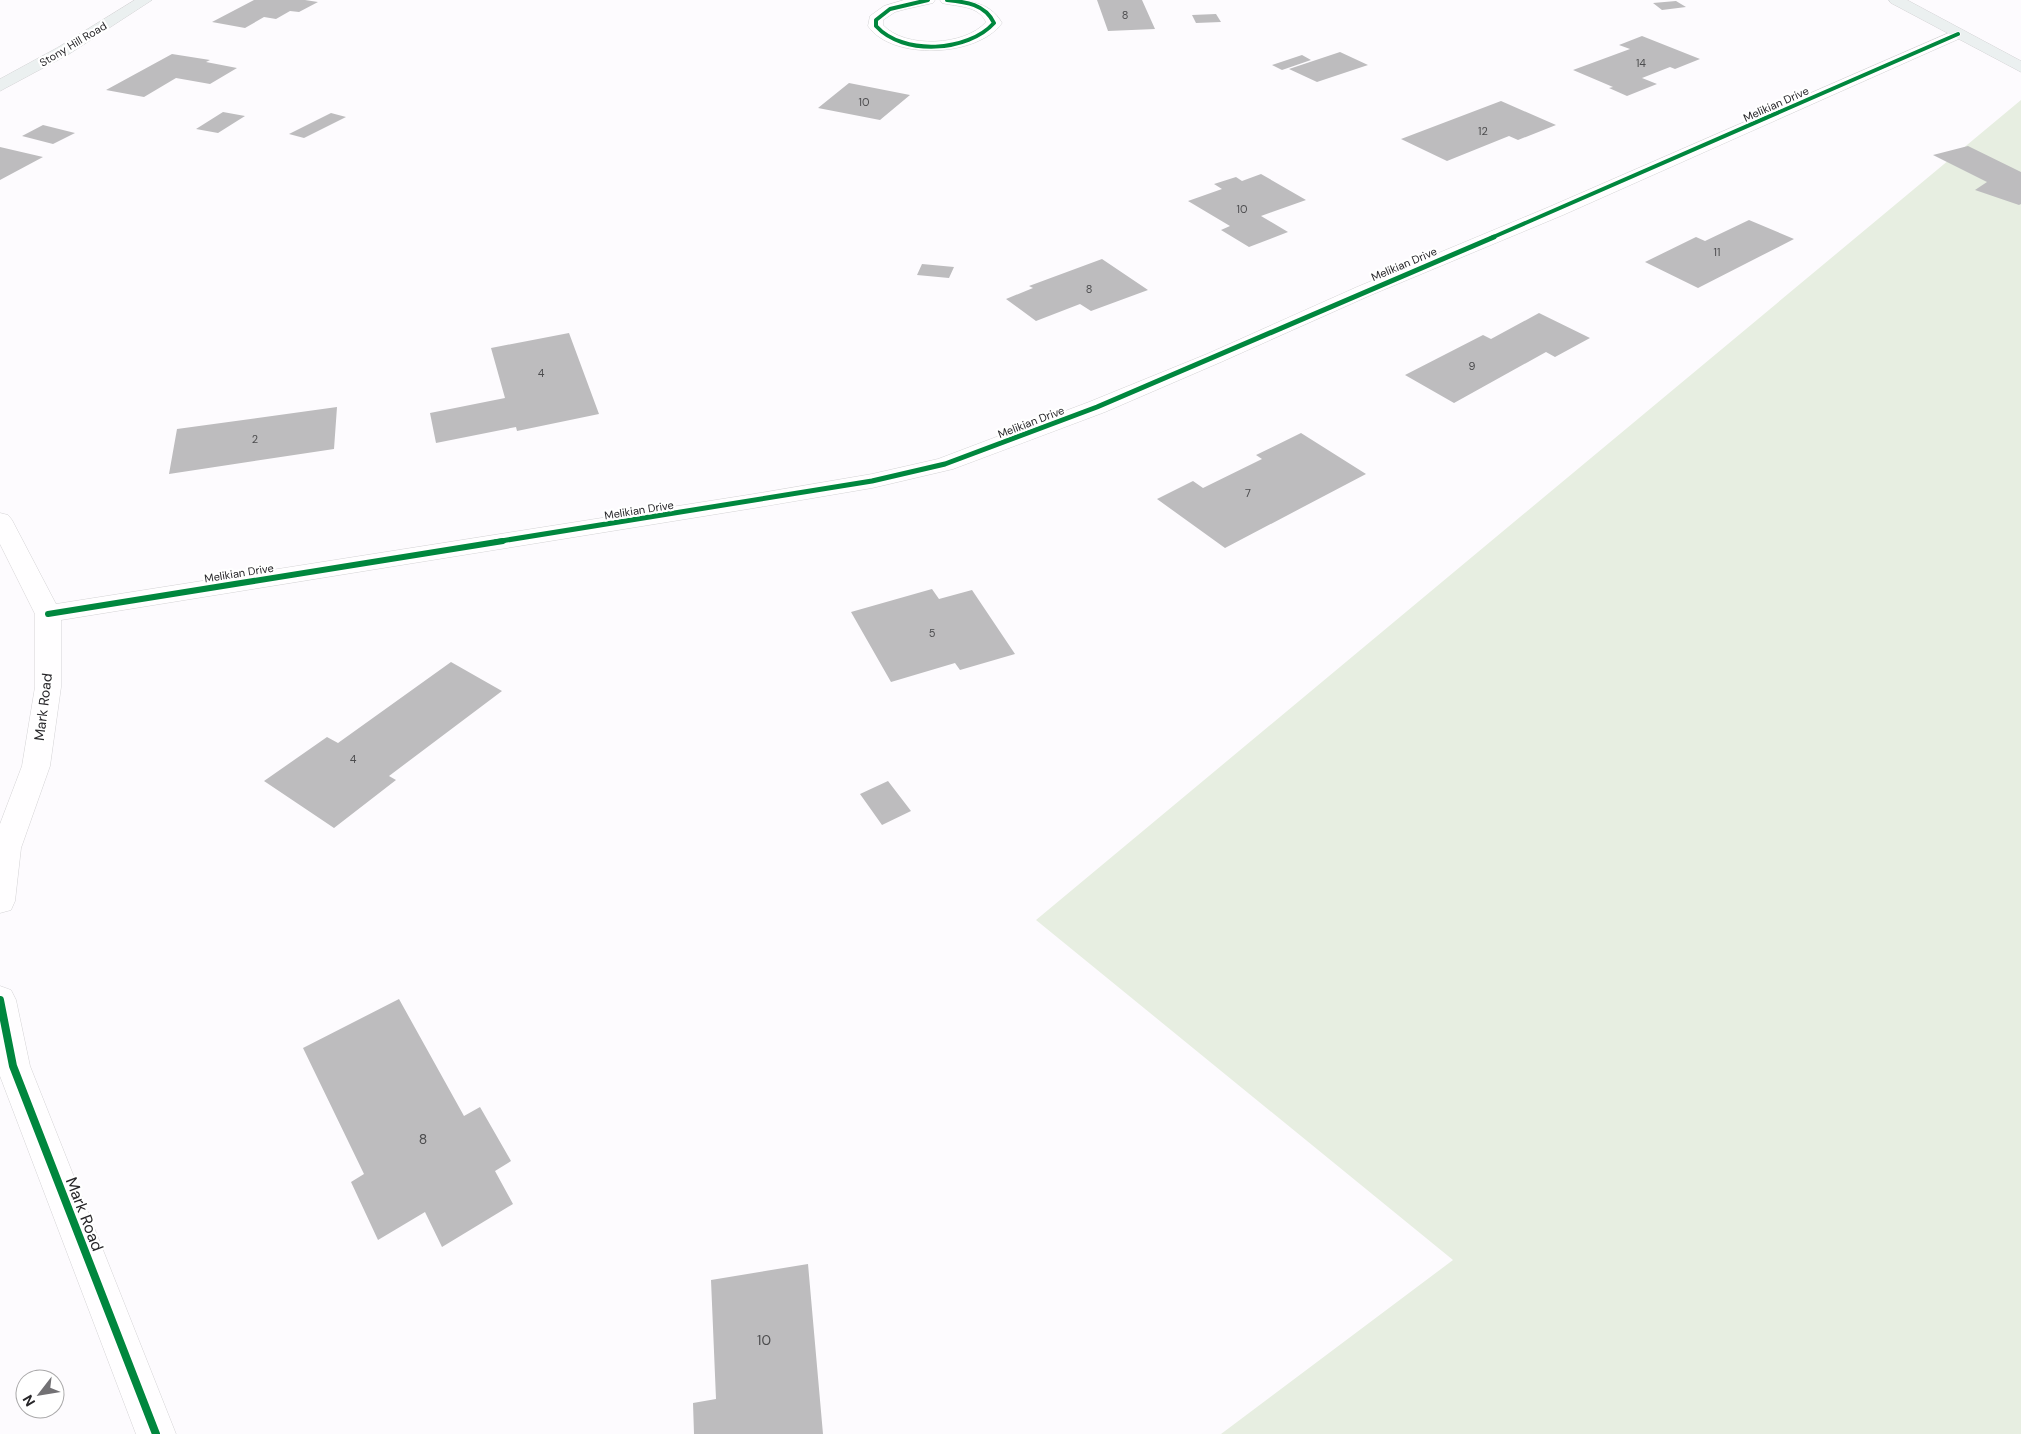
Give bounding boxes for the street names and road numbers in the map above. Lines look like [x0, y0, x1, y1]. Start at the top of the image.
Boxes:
street label: Stony Hill Road [37, 18, 109, 70]
street label: Melikian Drive [1741, 83, 1811, 125]
street label: Melikian Drive [1369, 244, 1439, 284]
street label: Melikian Drive [996, 403, 1066, 441]
street label: Melikian Drive [603, 498, 675, 522]
street label: Melikian Drive [203, 561, 275, 585]
street label: Mark Road [30, 672, 56, 742]
street label: Mark Road [61, 1174, 108, 1254]

